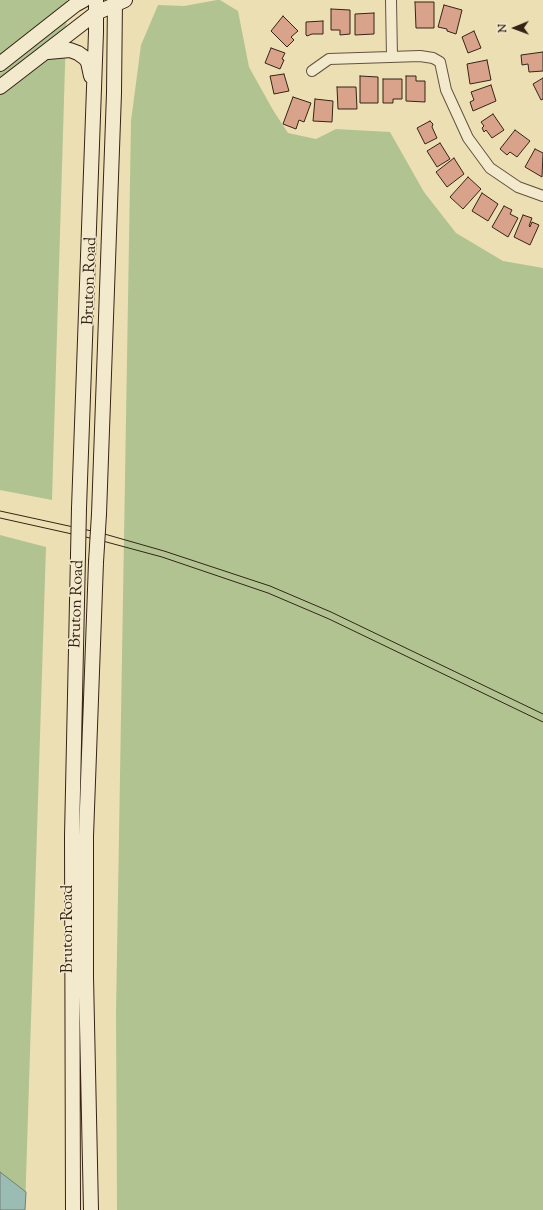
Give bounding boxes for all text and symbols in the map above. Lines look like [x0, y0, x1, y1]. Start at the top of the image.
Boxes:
north arrow [495, 8, 535, 48]
text: N [495, 24, 511, 33]
street label: Bruton Road [80, 237, 102, 325]
street label: Bruton Road [67, 560, 89, 648]
street label: Bruton Road [59, 885, 79, 973]

